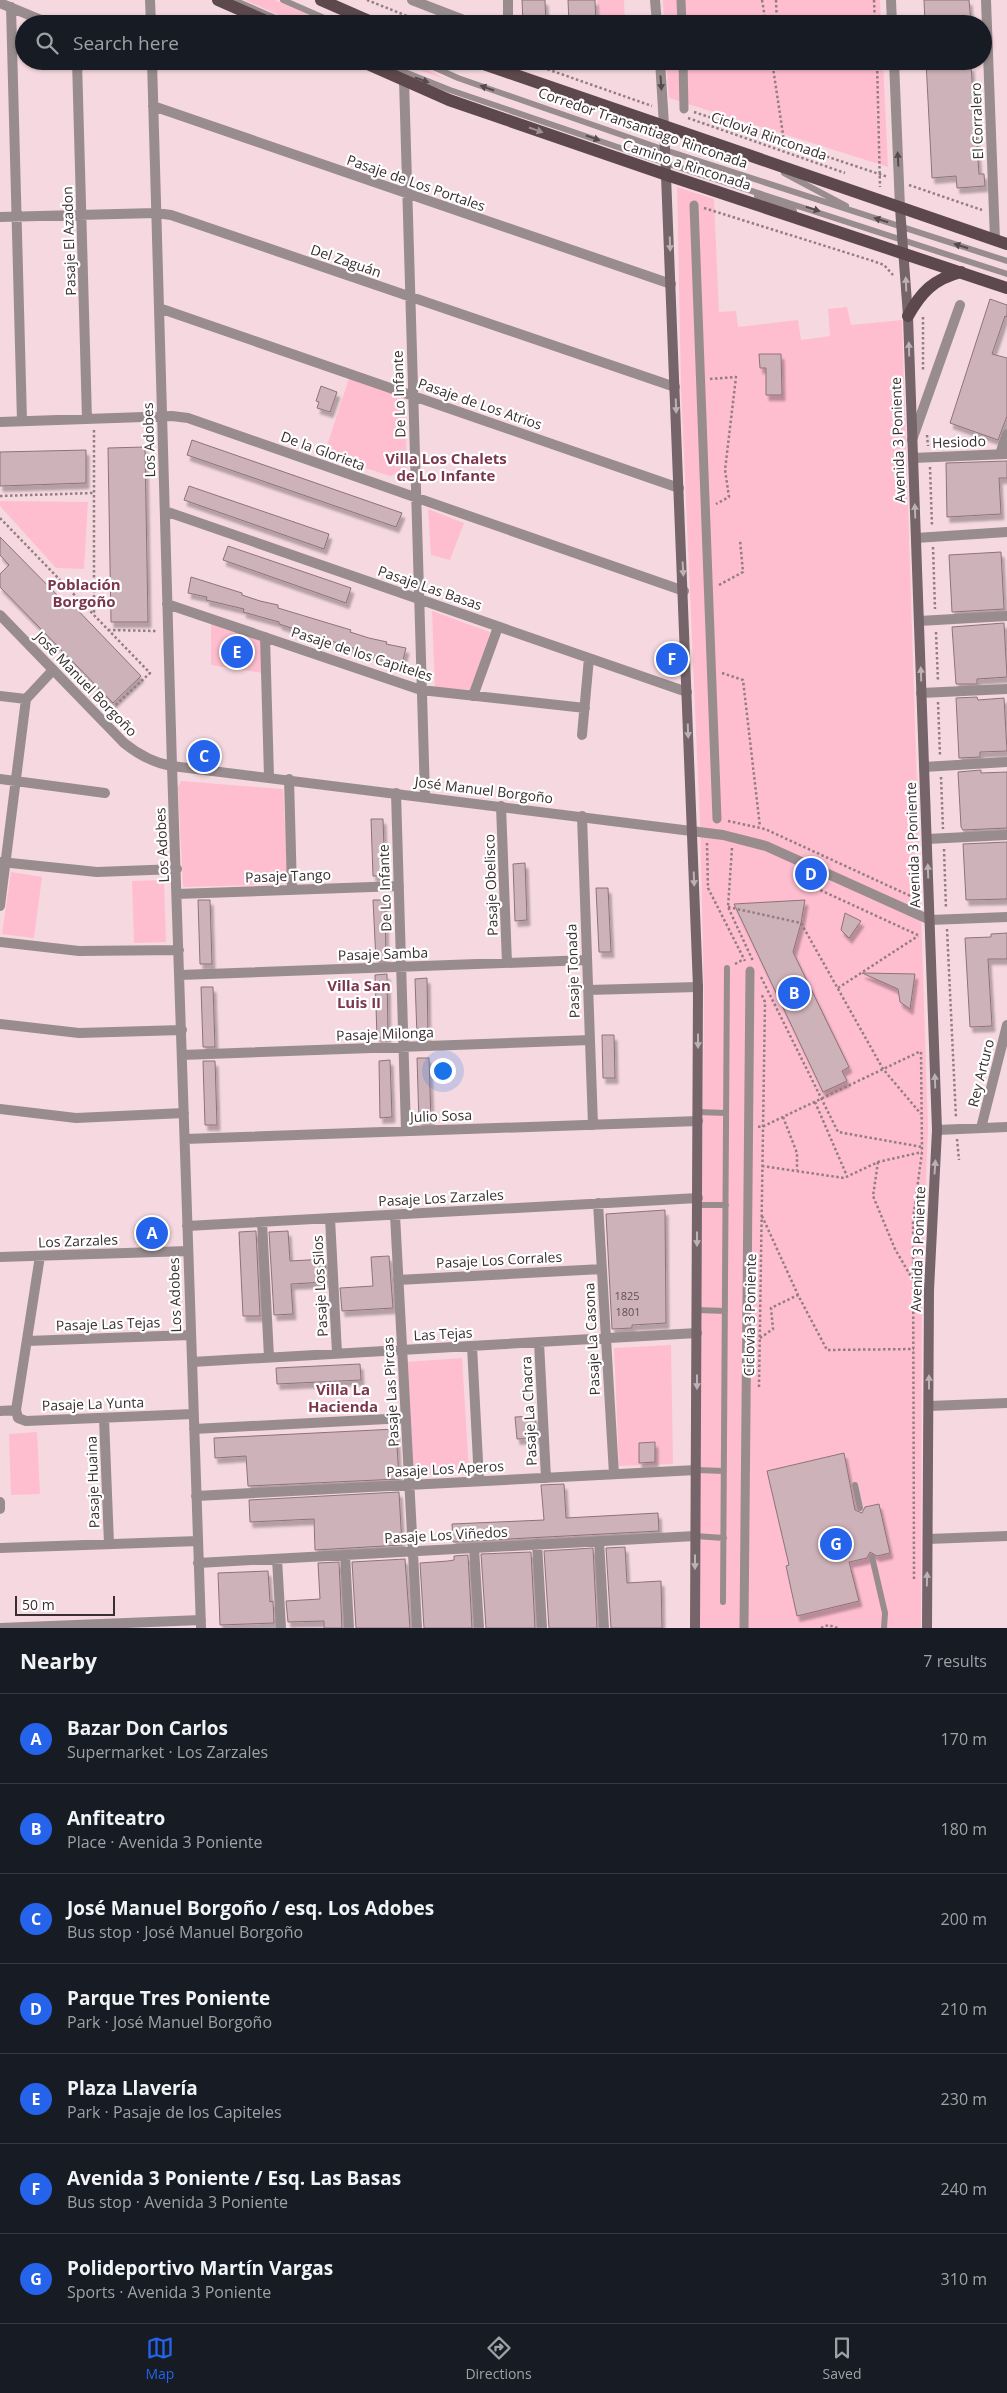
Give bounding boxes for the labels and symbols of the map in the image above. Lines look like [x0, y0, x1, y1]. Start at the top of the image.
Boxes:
one-way arrow [658, 75, 666, 91]
one-way arrow [415, 77, 430, 84]
street label: El Corralero [966, 82, 987, 160]
street label: Corredor Transantiago Rinconada [536, 83, 750, 172]
one-way arrow [479, 84, 494, 92]
street label: Ciclovia Rinconada [709, 107, 830, 164]
one-way arrow [529, 127, 544, 134]
one-way arrow [585, 135, 600, 142]
street label: Camino a Rinconada [621, 135, 754, 194]
street label: Pasaje de Los Portales [344, 150, 488, 215]
one-way arrow [894, 151, 902, 167]
street label: Pasaje El Azadon [57, 186, 80, 296]
one-way arrow [805, 206, 820, 214]
one-way arrow [873, 216, 888, 224]
one-way arrow [666, 236, 674, 252]
street label: Del Zaguán [308, 240, 384, 281]
one-way arrow [953, 242, 968, 250]
one-way arrow [902, 276, 910, 292]
one-way arrow [905, 341, 913, 357]
street label: De Lo Infante [387, 350, 410, 438]
street label: Pasaje de Los Atrios [416, 373, 545, 434]
street label: Avenida 3 Poniente [886, 377, 909, 503]
one-way arrow [672, 399, 680, 415]
street label: Los Adobes [138, 402, 159, 478]
street label: De la Glorieta [278, 426, 368, 475]
street label: Hesiodo [932, 431, 986, 452]
district label: Villa Los Chalets de Lo Infante [385, 448, 507, 485]
one-way arrow [910, 503, 918, 519]
street label: Pasaje Las Basas [376, 561, 485, 614]
one-way arrow [679, 561, 687, 577]
district label: Población Borgoño [47, 574, 121, 611]
street label: Pasaje de los Capiteles [289, 622, 436, 685]
street label: José Manuel Borgoño [30, 626, 142, 740]
pin: E [221, 633, 253, 671]
pin: F [656, 640, 688, 678]
one-way arrow [916, 665, 924, 681]
one-way arrow [685, 723, 693, 739]
pin: C [188, 737, 220, 775]
street label: José Manuel Borgoño [412, 771, 554, 807]
street label: Avenida 3 Poniente [901, 782, 924, 908]
street label: Los Adobes [150, 807, 173, 883]
street label: Pasaje Obelisco [479, 834, 502, 936]
street label: De Lo Infante [373, 844, 396, 932]
pin: D [795, 855, 827, 893]
one-way arrow [924, 863, 932, 879]
street label: Pasaje Tango [245, 865, 331, 886]
one-way arrow [690, 871, 698, 887]
street label: Pasaje Tonada [561, 923, 584, 1019]
street label: Pasaje Samba [337, 942, 429, 965]
pin: B [778, 974, 810, 1012]
district label: Villa San Luis II [327, 975, 391, 1012]
street label: Pasaje Milonga [336, 1022, 434, 1045]
one-way arrow [694, 1034, 702, 1050]
street label: Rey Arturo [963, 1037, 998, 1109]
your location [430, 1058, 456, 1084]
one-way arrow [931, 1073, 939, 1089]
street label: Julio Sosa [408, 1105, 472, 1126]
one-way arrow [931, 1159, 939, 1175]
street label: Pasaje Los Zarzales [378, 1185, 505, 1210]
street label: Avenida 3 Poniente [906, 1186, 929, 1312]
pin: A [136, 1214, 168, 1252]
street label: Los Zarzales [38, 1230, 119, 1251]
one-way arrow [693, 1231, 701, 1247]
street label: Pasaje Los Silos [307, 1234, 332, 1337]
street label: Pasaje Los Corrales [435, 1247, 563, 1272]
street label: Ciclovía 3 Poniente [739, 1253, 760, 1377]
street label: Los Adobes [164, 1257, 185, 1333]
street label: Pasaje La Casona [579, 1282, 604, 1396]
house number: 1825 [614, 1288, 640, 1303]
house number: 1801 [615, 1304, 641, 1319]
street label: Pasaje Las Tejas [55, 1312, 161, 1335]
street label: Las Tejas [413, 1322, 473, 1345]
street label: Pasaje Las Pircas [378, 1336, 403, 1447]
street label: Pasaje La Chacra [516, 1356, 541, 1466]
one-way arrow [692, 1374, 700, 1390]
one-way arrow [925, 1374, 933, 1390]
district label: Villa La Hacienda [308, 1379, 378, 1416]
street label: Pasaje La Yunta [42, 1392, 144, 1415]
street label: Pasaje Huaina [81, 1436, 104, 1528]
street label: Pasaje Los Aperos [386, 1456, 505, 1481]
street label: Pasaje Los Viñedos [384, 1522, 509, 1547]
pin: G [820, 1525, 852, 1563]
one-way arrow [691, 1554, 699, 1570]
one-way arrow [923, 1571, 931, 1587]
scale bar [15, 1593, 115, 1616]

